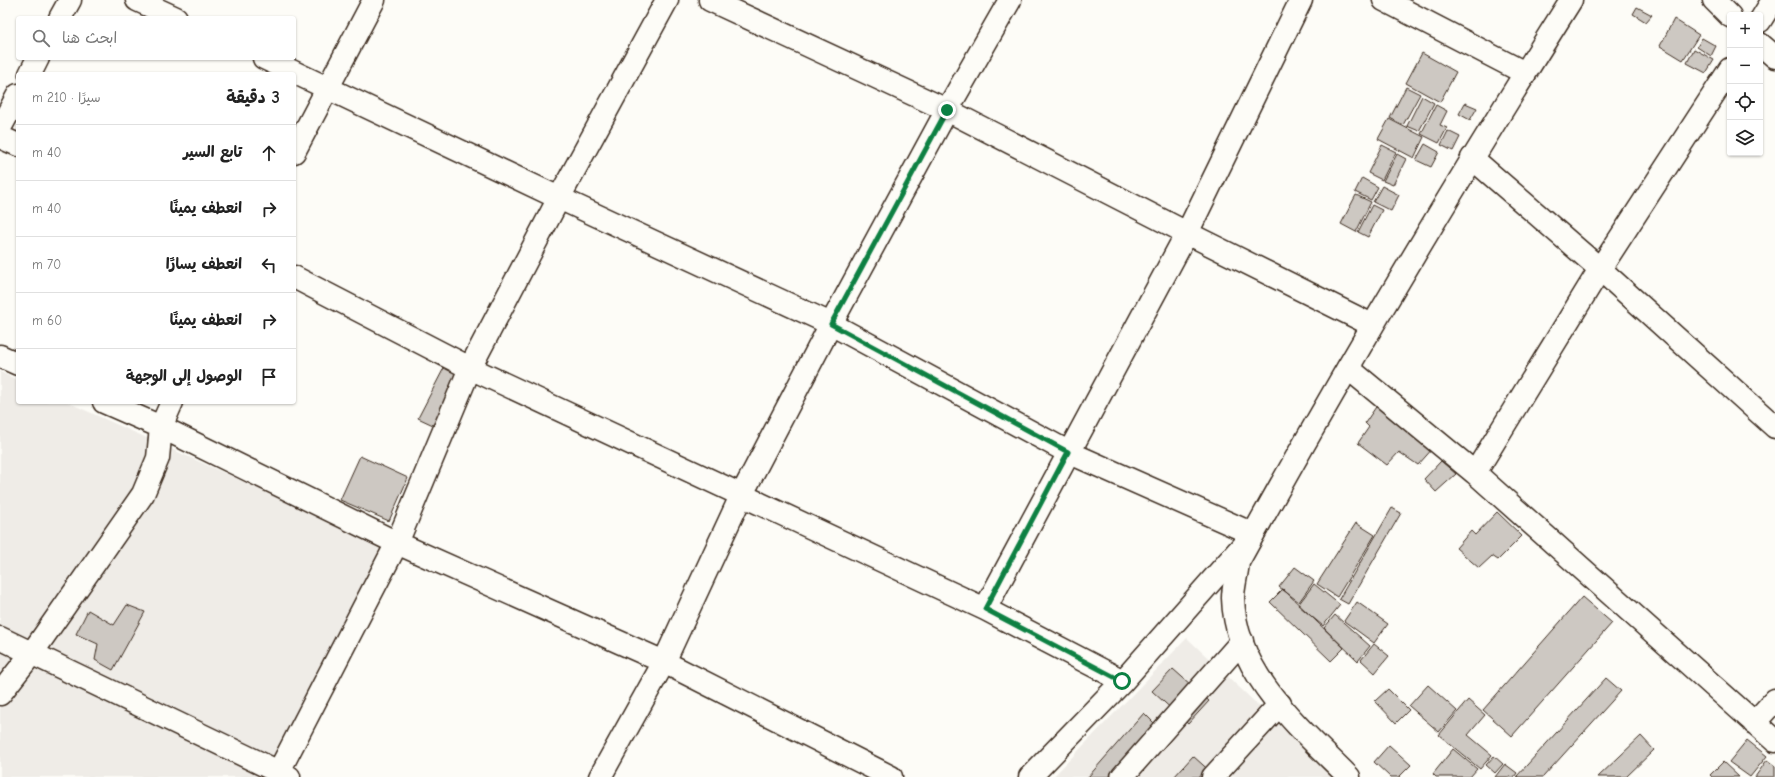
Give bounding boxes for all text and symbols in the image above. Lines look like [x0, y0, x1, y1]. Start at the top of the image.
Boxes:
map controls [1727, 12, 1763, 156]
button: + [1727, 12, 1763, 48]
search box [16, 16, 296, 60]
icon: search [30, 27, 52, 49]
text: ابحث هنا [62, 29, 117, 47]
button: − [1727, 48, 1763, 84]
button: locate [1727, 84, 1763, 120]
text: 3 دقيقة [226, 88, 280, 107]
text: سيرًا · 210 m [32, 90, 101, 105]
route end [938, 101, 956, 119]
button: layers [1727, 120, 1763, 156]
icon: ahead [258, 142, 280, 164]
text: تابع السير [183, 143, 242, 161]
text: 40 m [32, 145, 61, 160]
icon: right [258, 198, 280, 220]
text: انعطف يمينًا [170, 199, 242, 217]
text: 40 m [32, 201, 61, 216]
icon: left [258, 254, 280, 276]
text: انعطف يسارًا [166, 255, 242, 273]
text: 70 m [32, 257, 61, 272]
icon: right [258, 310, 280, 332]
text: انعطف يمينًا [170, 311, 242, 329]
text: 60 m [32, 313, 62, 328]
icon: arrive [258, 366, 280, 388]
text: الوصول إلى الوجهة [126, 367, 242, 385]
route start [1113, 672, 1131, 690]

